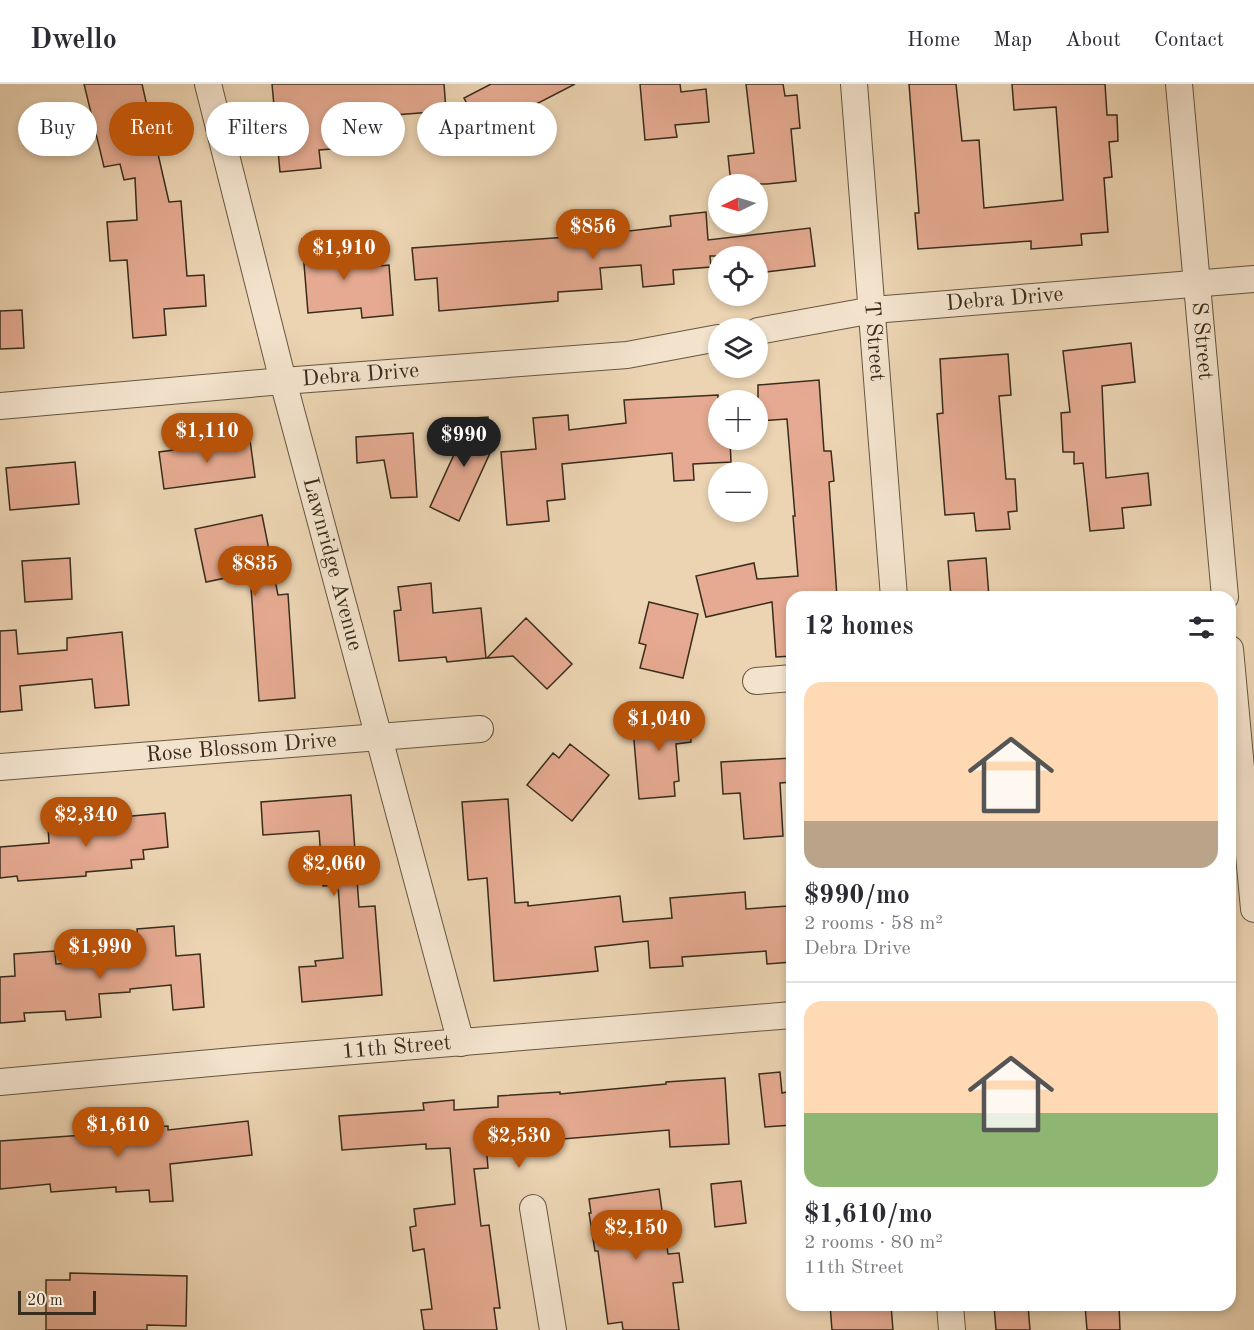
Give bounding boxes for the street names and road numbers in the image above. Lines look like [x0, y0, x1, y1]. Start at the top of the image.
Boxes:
street label: Debra Drive [945, 284, 1064, 315]
street label: T Street [860, 300, 888, 382]
street label: S Street [1188, 301, 1216, 381]
street label: Debra Drive [301, 360, 420, 391]
street label: Lawnridge Avenue [298, 475, 366, 653]
street label: Rose Blossom Drive [145, 729, 337, 766]
street label: 11th Street [341, 1032, 452, 1063]

